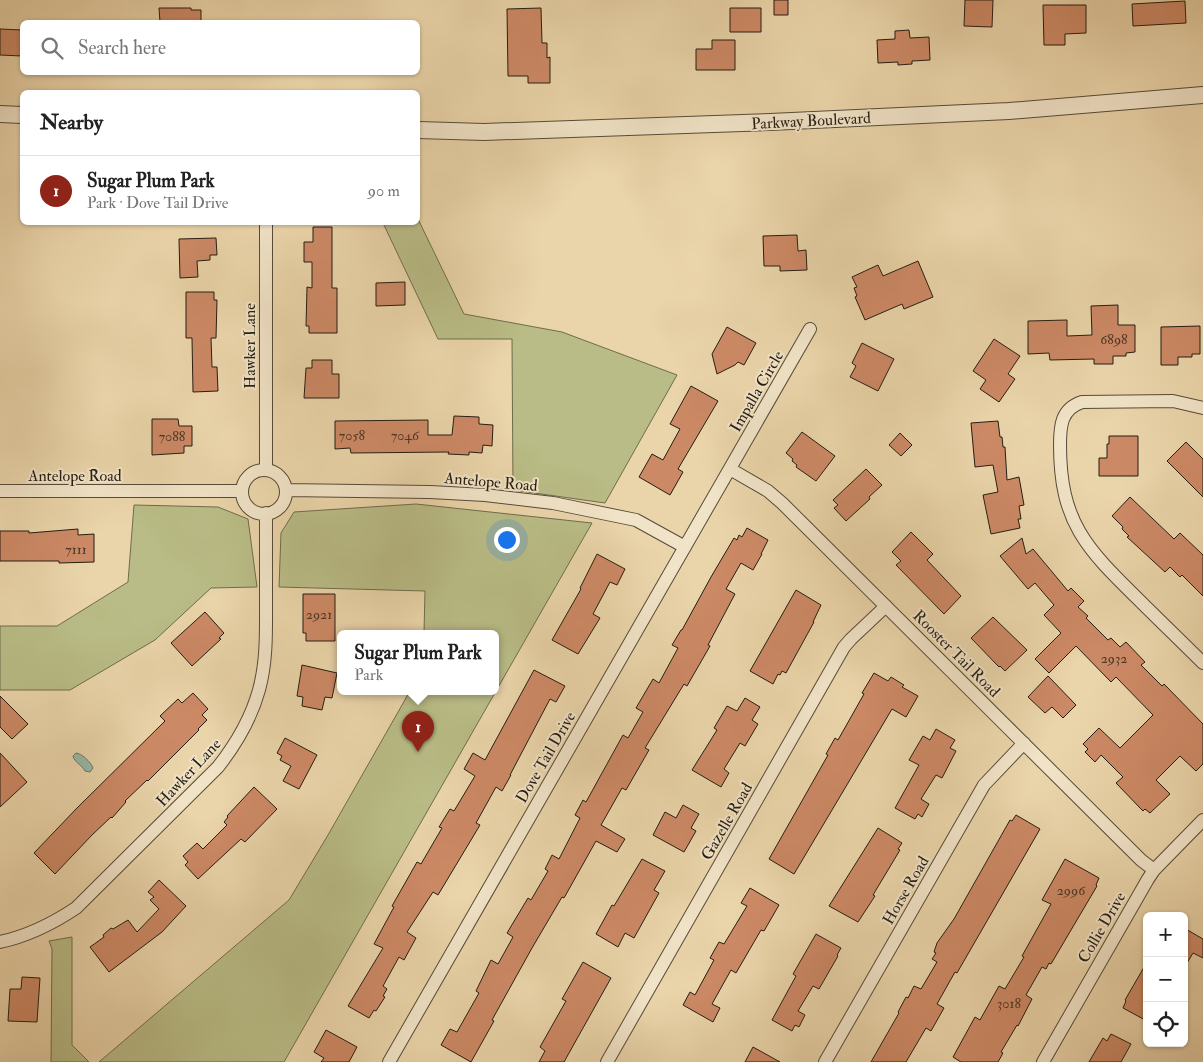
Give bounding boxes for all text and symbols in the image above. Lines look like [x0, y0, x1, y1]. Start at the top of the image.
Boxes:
search box [20, 20, 420, 75]
icon: search [38, 34, 66, 62]
text: Search here [78, 36, 166, 60]
street label: Parkway Boulevard [751, 108, 872, 134]
text: Nearby [40, 109, 103, 136]
text: Sugar Plum Park [87, 169, 215, 193]
text: 1 [53, 181, 59, 201]
text: 90 m [368, 181, 400, 201]
text: Park · Dove Tail Drive [87, 193, 228, 213]
street label: Hawker Lane [240, 303, 260, 389]
house number: 6898 [1100, 331, 1128, 348]
street label: Impalla Circle [726, 347, 789, 436]
house number: 7058 [339, 427, 366, 444]
house number: 7046 [391, 427, 420, 444]
house number: 7088 [159, 428, 186, 445]
street label: Antelope Road [27, 466, 122, 487]
street label: Antelope Road [442, 468, 538, 497]
your location [494, 527, 520, 553]
house number: 7111 [65, 541, 87, 558]
house number: 2921 [306, 606, 332, 623]
street label: Rooster Tail Road [908, 606, 1004, 702]
popup [337, 630, 499, 695]
text: Sugar Plum Park [354, 641, 482, 665]
house number: 2932 [1101, 650, 1127, 667]
text: Park [354, 665, 383, 685]
street label: Dove Tail Drive [512, 708, 580, 807]
pin: 1 [402, 711, 434, 752]
street label: Hawker Lane [152, 734, 226, 811]
street label: Gazelle Road [697, 779, 757, 864]
street label: Horse Road [878, 853, 933, 928]
house number: 2996 [1057, 882, 1086, 899]
street label: Collie Drive [1074, 888, 1130, 966]
map controls [1143, 912, 1188, 1047]
button: + [1143, 912, 1188, 957]
button: − [1143, 957, 1188, 1002]
house number: 3018 [997, 995, 1021, 1012]
button: locate [1143, 1002, 1188, 1047]

